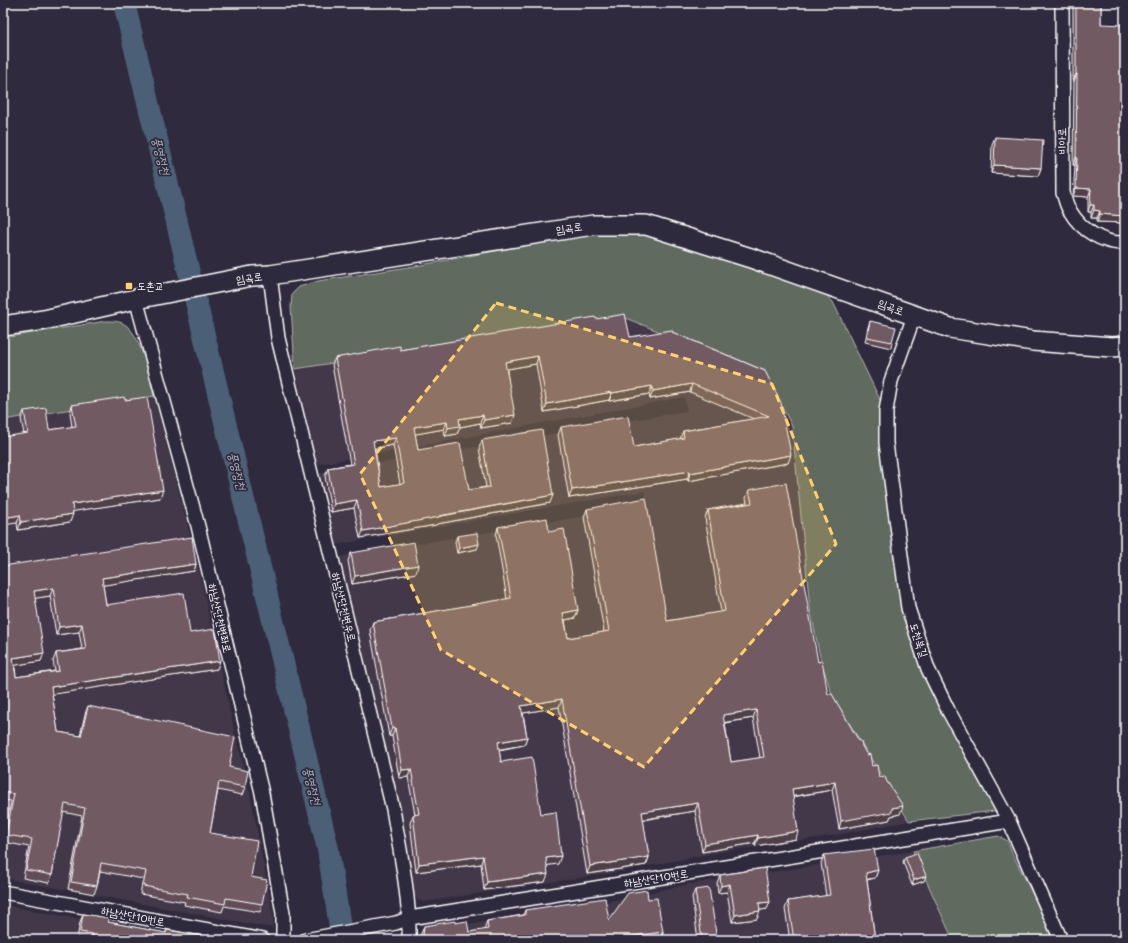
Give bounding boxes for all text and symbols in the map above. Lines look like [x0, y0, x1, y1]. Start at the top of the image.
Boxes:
street label: 비아로 [1054, 127, 1069, 154]
water label: 풍영정천 [150, 135, 175, 178]
street label: 임곡로 [555, 218, 583, 237]
street label: 임곡로 [235, 268, 263, 287]
place label: 도촌교 [137, 278, 164, 293]
marker: 도촌교 [124, 281, 134, 291]
street label: 임곡로 [876, 295, 906, 318]
water label: 풍영정천 [226, 450, 251, 493]
street label: 하남산단천변우로 [329, 571, 360, 643]
street label: 하남산단천변좌로 [205, 582, 236, 654]
street label: 도천북길 [907, 621, 932, 659]
water label: 풍영정천 [301, 765, 326, 808]
street label: 하남산단10번로 [623, 865, 689, 890]
street label: 하남산단10번로 [100, 902, 166, 929]

